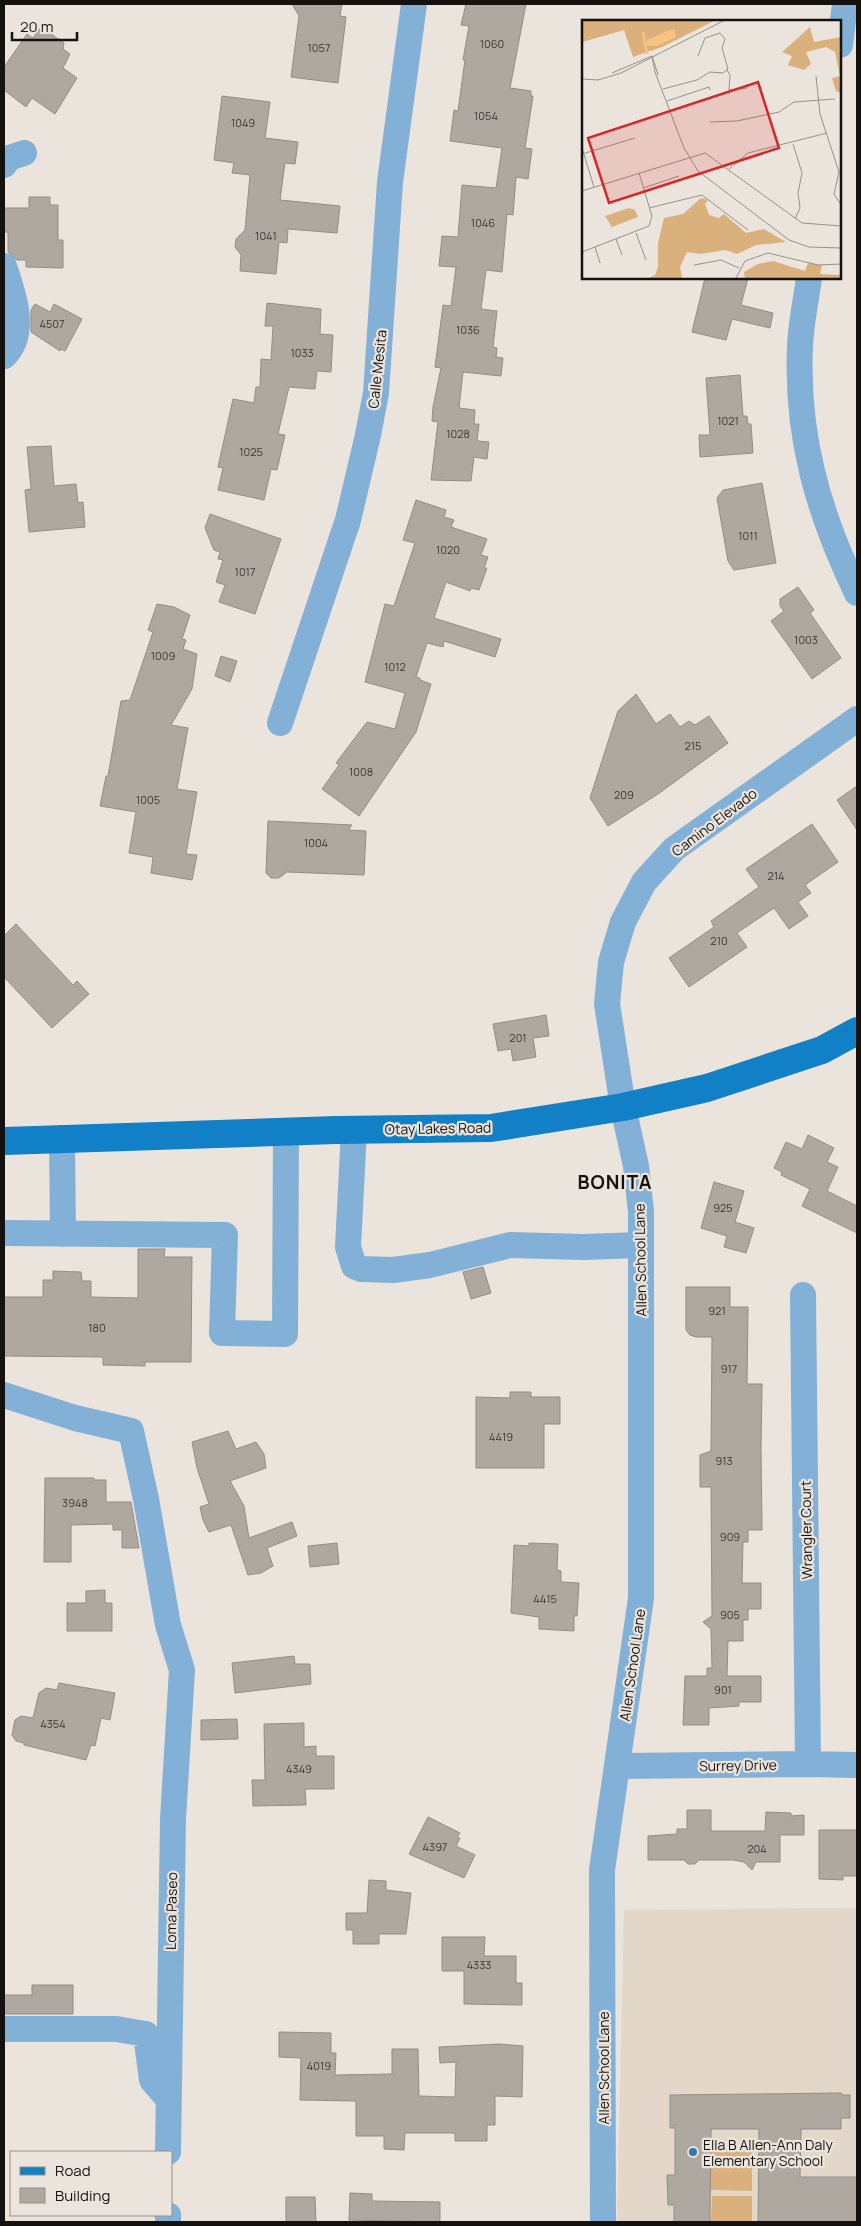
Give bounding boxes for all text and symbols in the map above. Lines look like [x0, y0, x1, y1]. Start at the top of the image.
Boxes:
scale bar [12, 10, 78, 42]
text: 20 m [20, 16, 53, 37]
inset map [582, 20, 841, 279]
house number: 1060 [480, 36, 504, 51]
house number: 1057 [308, 40, 330, 55]
house number: 1054 [474, 108, 498, 123]
house number: 1049 [231, 115, 255, 130]
house number: 1046 [471, 215, 495, 230]
house number: 1041 [255, 228, 277, 243]
house number: 4507 [39, 316, 65, 331]
house number: 1036 [456, 322, 480, 337]
street label: Calle Mesita [363, 329, 391, 409]
house number: 1033 [290, 345, 314, 360]
house number: 1021 [717, 413, 739, 428]
house number: 1028 [446, 426, 470, 441]
house number: 1025 [239, 444, 263, 459]
house number: 1011 [738, 528, 758, 543]
house number: 1020 [436, 542, 460, 557]
house number: 1017 [235, 564, 255, 579]
house number: 1003 [794, 632, 818, 647]
house number: 1009 [151, 648, 175, 663]
house number: 1012 [384, 659, 406, 674]
house number: 215 [685, 738, 701, 753]
house number: 1008 [349, 764, 373, 779]
street label: Camino Elevado [667, 784, 761, 860]
house number: 209 [614, 787, 634, 802]
house number: 1005 [136, 792, 160, 807]
house number: 1004 [304, 835, 328, 850]
house number: 214 [767, 868, 785, 883]
house number: 210 [710, 933, 728, 948]
house number: 201 [509, 1030, 527, 1045]
street label: Otay Lakes Road [385, 1118, 491, 1138]
district label: BONITA [577, 1169, 653, 1195]
house number: 925 [713, 1200, 733, 1215]
street label: Allen School Lane [630, 1203, 650, 1317]
house number: 921 [708, 1303, 726, 1318]
house number: 180 [88, 1320, 106, 1335]
house number: 917 [721, 1361, 737, 1376]
house number: 4419 [489, 1429, 513, 1444]
house number: 913 [715, 1453, 733, 1468]
street label: Wrangler Court [796, 1480, 816, 1580]
house number: 3948 [62, 1495, 88, 1510]
house number: 909 [720, 1529, 740, 1544]
house number: 4415 [533, 1591, 557, 1606]
house number: 905 [720, 1607, 740, 1622]
street label: Allen School Lane [615, 1608, 649, 1722]
house number: 901 [714, 1682, 732, 1697]
house number: 4354 [40, 1716, 66, 1731]
street label: Surrey Drive [699, 1755, 777, 1775]
house number: 4349 [286, 1761, 312, 1776]
house number: 4397 [423, 1839, 447, 1854]
house number: 204 [747, 1841, 767, 1856]
street label: Loma Paseo [161, 1872, 181, 1950]
house number: 4333 [467, 1957, 491, 1972]
street label: Allen School Lane [594, 2011, 613, 2125]
house number: 4019 [307, 2058, 331, 2073]
place label: Ella B Allen-Ann Daly Elementary School [703, 2135, 834, 2170]
marker: Ella B Allen-Ann Daly Elementary School [687, 2146, 699, 2158]
legend [10, 2151, 172, 2216]
text: Road [55, 2160, 91, 2181]
text: Building [55, 2185, 110, 2206]

